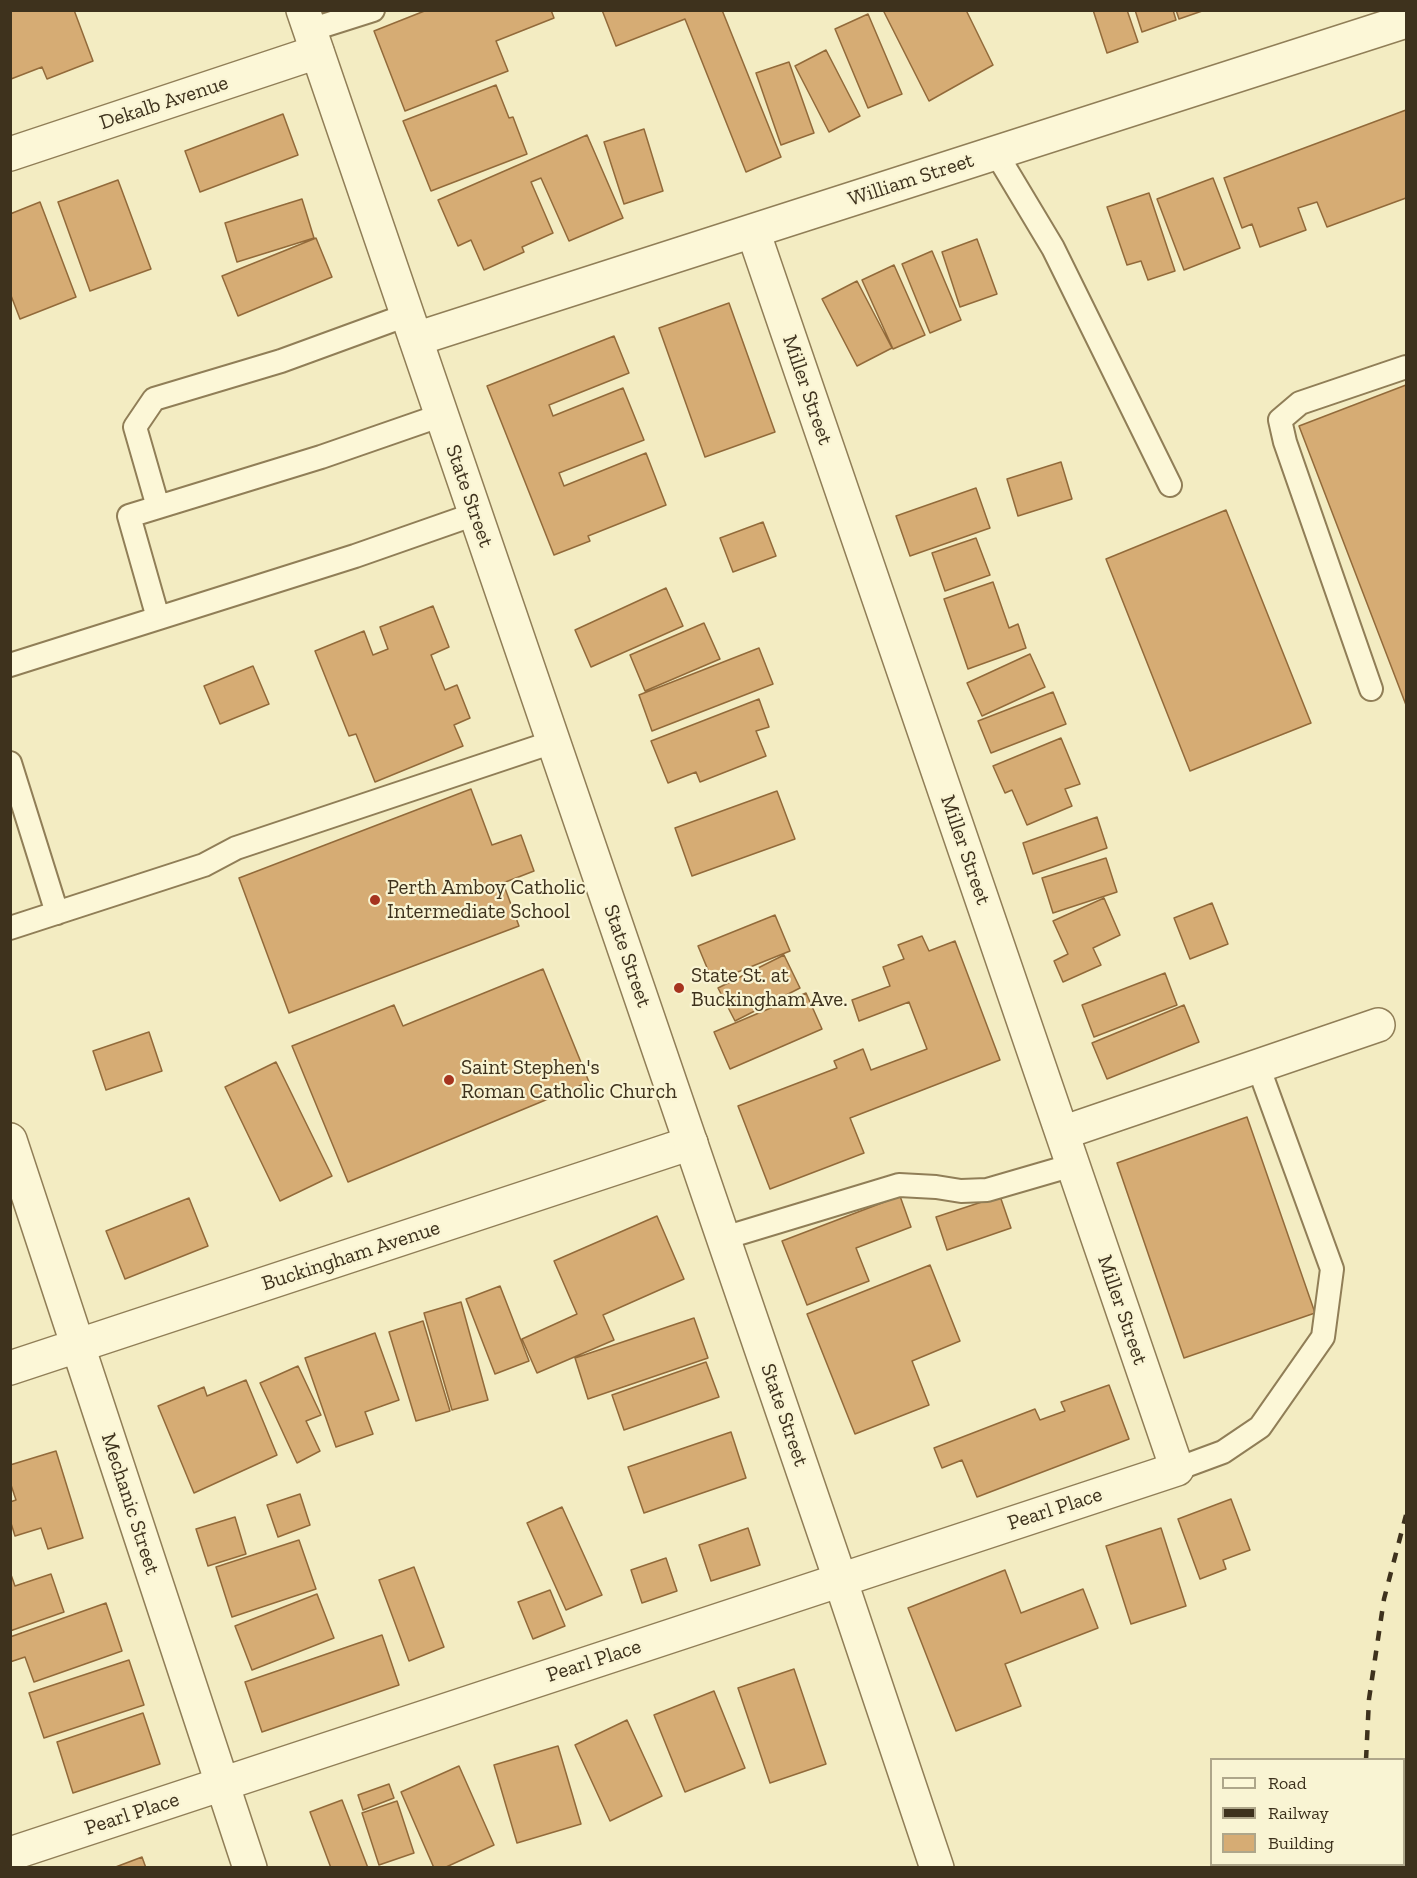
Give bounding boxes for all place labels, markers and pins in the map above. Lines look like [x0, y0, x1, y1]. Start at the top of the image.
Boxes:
place label: Perth Amboy Catholic Intermediate School [387, 875, 586, 925]
marker: Perth Amboy Catholic Intermediate School [368, 893, 382, 907]
place label: State St. at Buckingham Ave. [691, 963, 848, 1013]
marker: State St. at Buckingham Ave. [672, 981, 686, 995]
place label: Saint Stephen's Roman Catholic Church [461, 1055, 677, 1105]
marker: Saint Stephen's Roman Catholic Church [442, 1073, 456, 1087]

